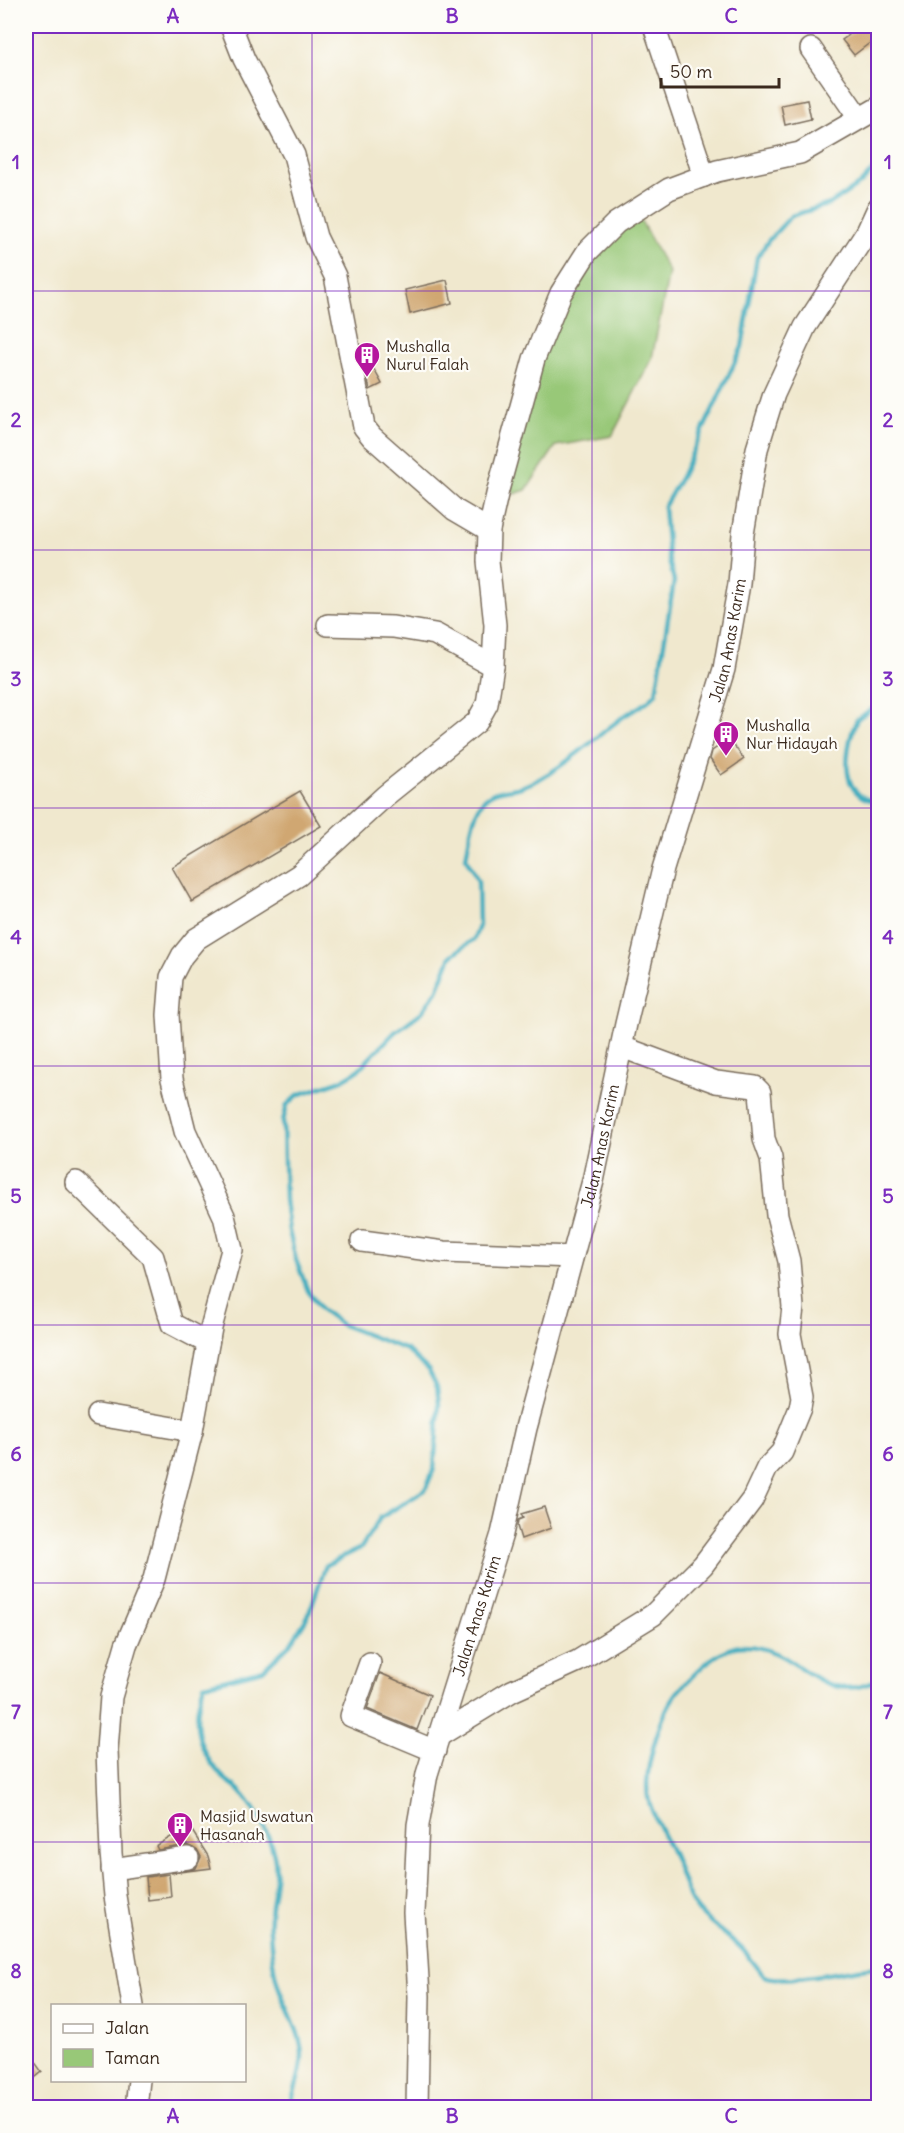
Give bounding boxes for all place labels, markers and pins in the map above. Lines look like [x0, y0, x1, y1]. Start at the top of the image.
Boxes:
place label: Mushalla Nurul Falah [386, 336, 469, 374]
building icon: Mushalla Nurul Falah [352, 340, 382, 378]
place label: Mushalla Nur Hidayah [746, 715, 838, 753]
building icon: Mushalla Nur Hidayah [711, 719, 741, 757]
place label: Masjid Uswatun Hasanah [200, 1806, 313, 1844]
building icon: Masjid Uswatun Hasanah [165, 1810, 195, 1848]

